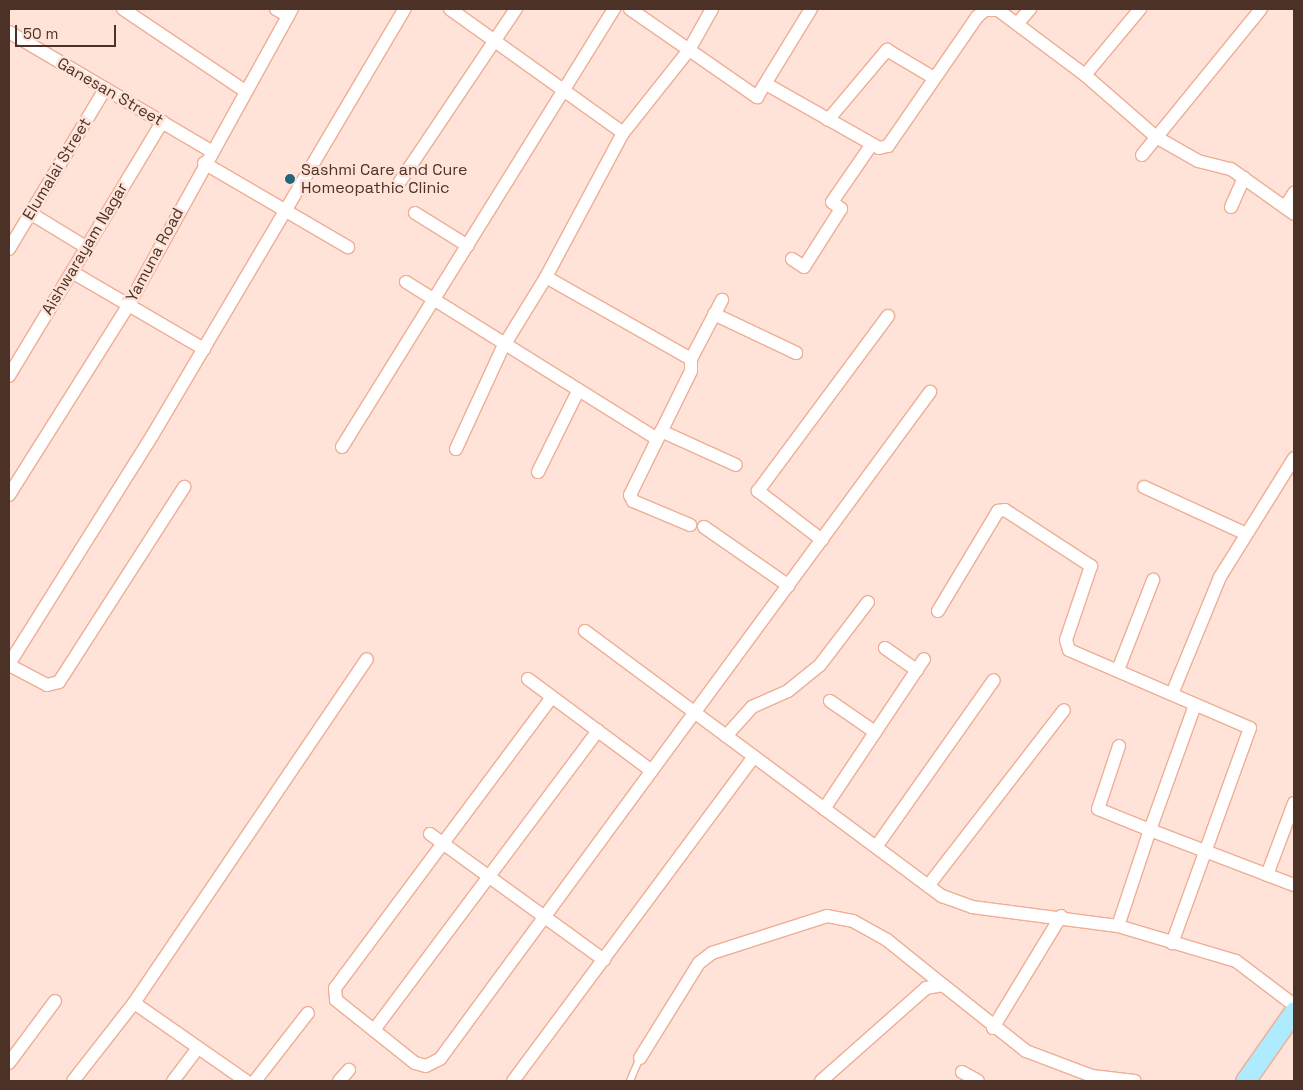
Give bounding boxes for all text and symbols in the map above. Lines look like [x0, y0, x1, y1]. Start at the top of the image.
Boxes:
scale bar [18, 15, 119, 47]
text: 50 m [23, 24, 58, 43]
street label: Ganesan Street [53, 54, 167, 130]
street label: Elumalai Street [19, 114, 95, 224]
place label: Sashmi Care and Cure Homeopathic Clinic [301, 160, 467, 198]
marker: Sashmi Care and Cure Homeopathic Clinic [283, 172, 297, 186]
street label: Aishwarayam Nagar [38, 179, 132, 319]
street label: Yamuna Road [122, 205, 188, 305]

